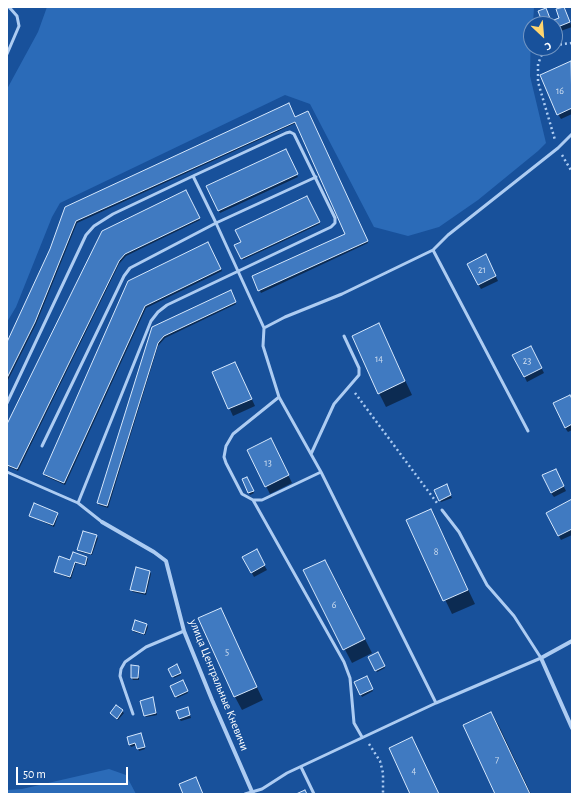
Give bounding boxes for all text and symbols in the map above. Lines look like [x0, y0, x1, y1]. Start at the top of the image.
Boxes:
north arrow [523, 16, 563, 56]
text: С [543, 40, 553, 53]
house number: 16 [556, 85, 564, 97]
house number: 21 [478, 264, 486, 276]
house number: 14 [375, 353, 383, 365]
house number: 23 [523, 355, 531, 367]
house number: 13 [264, 457, 272, 469]
house number: 8 [434, 546, 438, 558]
house number: 6 [332, 599, 336, 611]
street label: улица Центральные Кневичи [186, 617, 252, 753]
house number: 5 [225, 646, 229, 658]
house number: 7 [495, 754, 499, 766]
scale bar [18, 759, 130, 785]
house number: 4 [412, 765, 416, 777]
text: 50 m [23, 768, 46, 780]

